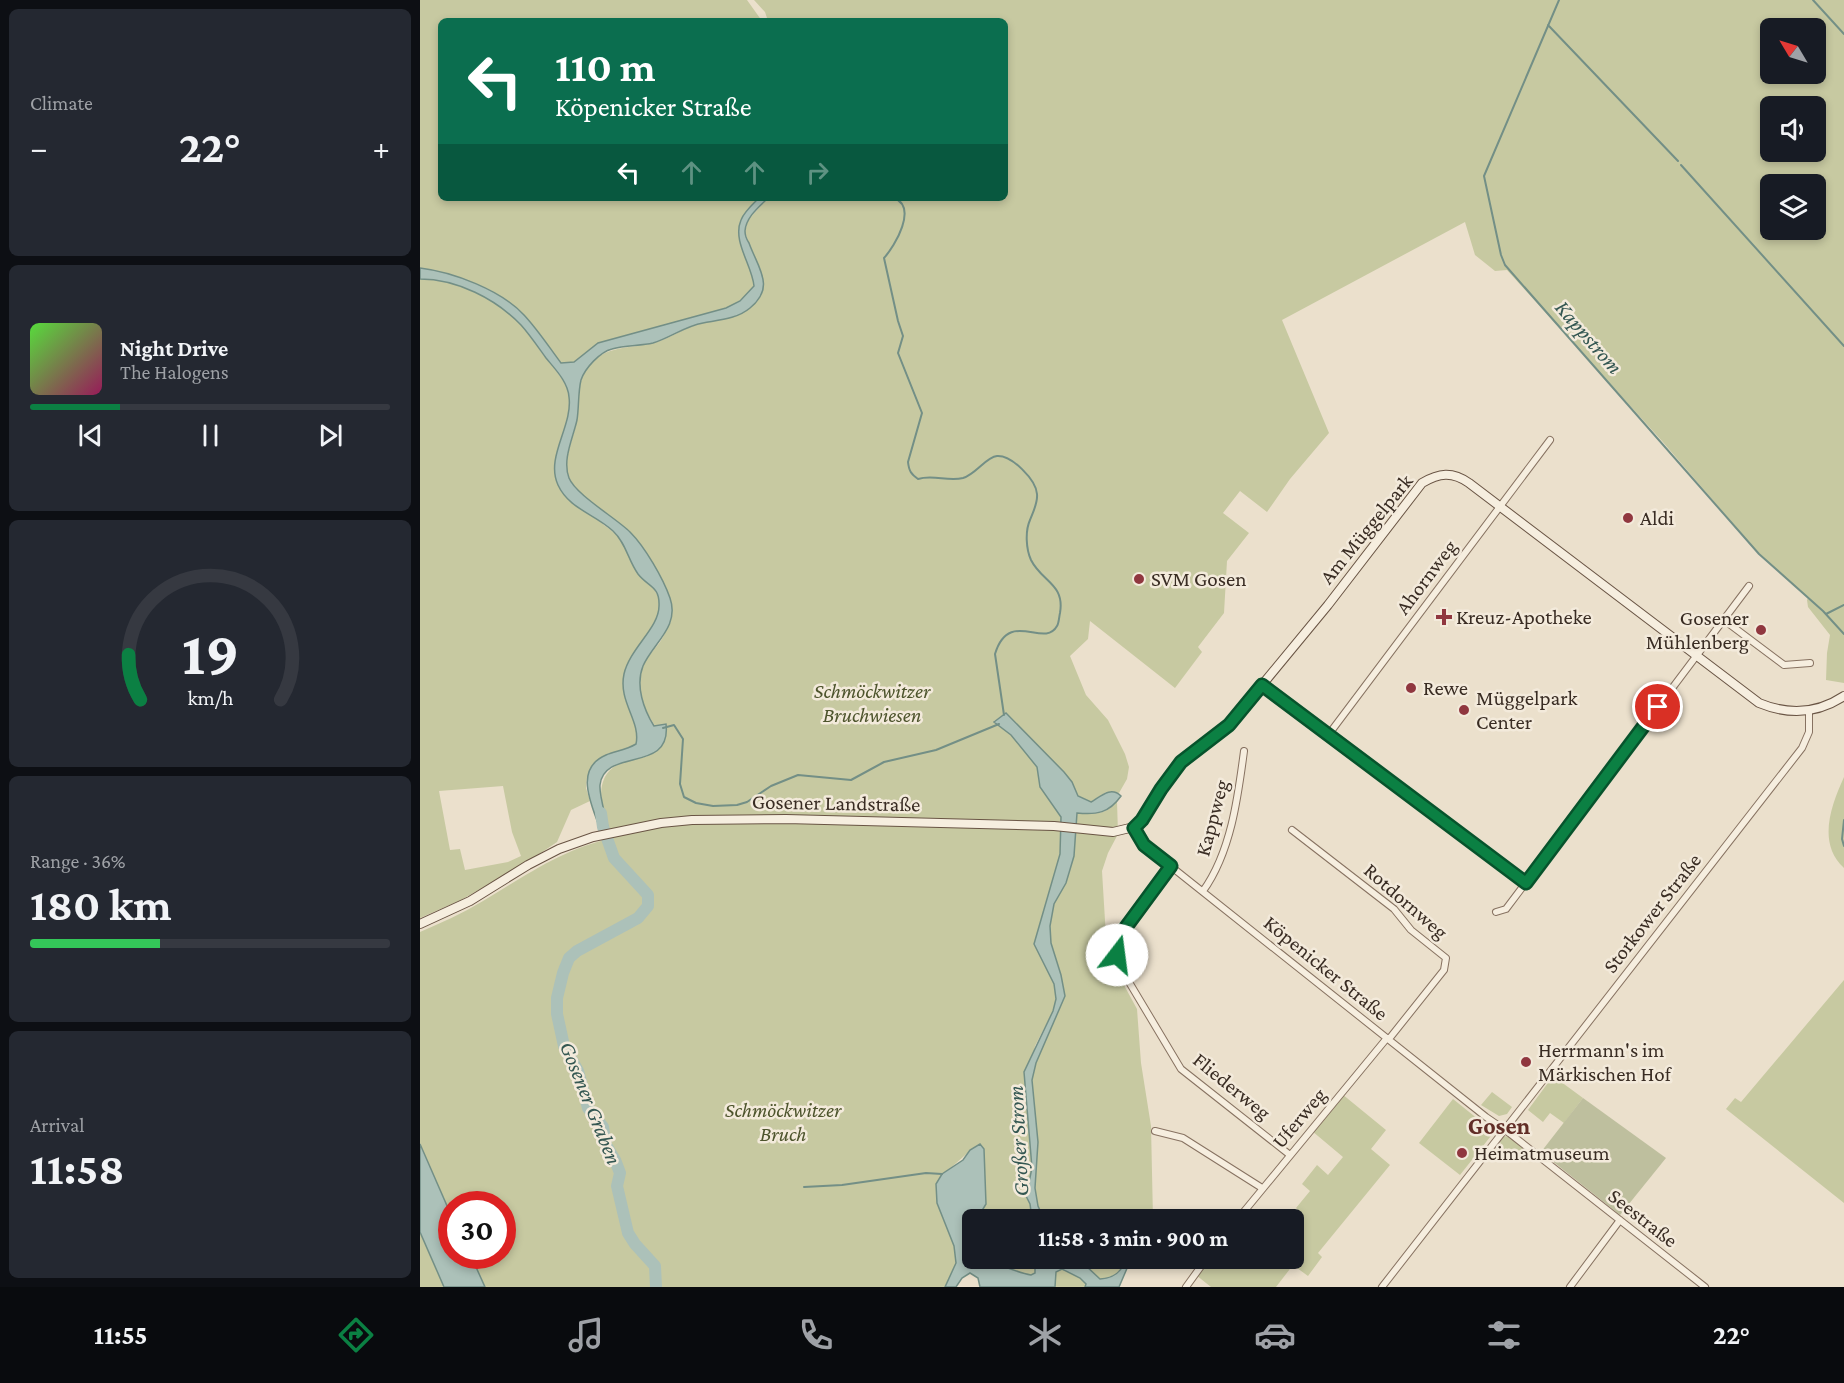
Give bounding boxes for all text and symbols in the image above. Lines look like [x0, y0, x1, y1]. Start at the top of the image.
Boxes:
north arrow [1760, 18, 1826, 84]
map controls [1760, 18, 1826, 240]
icon: left [456, 42, 534, 120]
text: 110 m [555, 43, 656, 90]
text: Climate [30, 92, 93, 114]
text: Köpenicker Straße [555, 92, 752, 122]
button: sound [1760, 96, 1826, 162]
text: 22° [179, 122, 241, 172]
text: − [30, 129, 47, 166]
text: + [373, 129, 390, 166]
icon: left [612, 156, 645, 189]
icon: ahead [675, 156, 708, 189]
icon: ahead [738, 156, 771, 189]
icon: right [801, 156, 834, 189]
button: layers [1760, 174, 1826, 240]
water label: Kappstrom [1550, 295, 1628, 379]
text: Night Drive [120, 336, 228, 361]
text: The Halogens [120, 361, 229, 383]
icon: previous [74, 419, 107, 452]
icon: pause [194, 419, 227, 452]
icon: next [314, 419, 347, 452]
street label: Am Müggelpark [1314, 469, 1418, 589]
place label: Aldi [1640, 506, 1675, 530]
marker: Aldi [1621, 511, 1635, 525]
street label: Ahornweg [1390, 535, 1462, 619]
place label: SVM Gosen [1151, 567, 1246, 591]
marker: SVM Gosen [1132, 572, 1146, 586]
place label: Kreuz-Apotheke [1456, 605, 1592, 629]
place label: Gosener Mühlenberg [1646, 606, 1750, 654]
marker: Kreuz-Apotheke [1437, 610, 1451, 624]
text: 19 [181, 619, 239, 688]
marker: Gosener Mühlenberg [1754, 623, 1768, 637]
place label: Rewe [1423, 676, 1468, 700]
park label: Schmöckwitzer Bruchwiesen [814, 679, 931, 727]
marker: Rewe [1404, 681, 1418, 695]
pin [1632, 681, 1683, 732]
place label: Müggelpark Center [1476, 686, 1578, 734]
text: km/h [187, 687, 234, 711]
icon: arrive [1641, 690, 1674, 723]
marker: Müggelpark Center [1457, 703, 1471, 717]
street label: Kappweg [1190, 777, 1234, 859]
street label: Gosener Landstraße [752, 790, 920, 816]
street label: Storkower Straße [1598, 848, 1706, 978]
text: Range · 36% [30, 850, 126, 872]
street label: Rotdornweg [1359, 858, 1453, 944]
text: 180 km [30, 880, 172, 930]
street label: Köpenicker Straße [1259, 911, 1393, 1025]
position arrow [1085, 923, 1149, 987]
water label: Gosener Graben [555, 1038, 627, 1168]
place label: Herrmann's im Märkischen Hof [1538, 1038, 1673, 1086]
street label: Fliederweg [1188, 1047, 1276, 1125]
marker: Herrmann's im Märkischen Hof [1519, 1055, 1533, 1069]
street label: Uferweg [1267, 1083, 1331, 1153]
water label: Großer Strom [1003, 1085, 1033, 1197]
park label: Schmöckwitzer Bruch [725, 1098, 842, 1146]
district label: Gosen [1468, 1112, 1531, 1139]
text: Arrival [30, 1114, 84, 1136]
place label: Heimatmuseum [1474, 1141, 1610, 1165]
text: 11:58 [30, 1144, 124, 1194]
marker: Heimatmuseum [1455, 1146, 1469, 1160]
street label: Seestraße [1604, 1184, 1682, 1252]
speed limit sign: 30 [438, 1191, 516, 1269]
text: 11:58 · 3 min · 900 m [1038, 1226, 1228, 1251]
icon: directions [335, 1314, 377, 1356]
icon: music [565, 1314, 607, 1356]
icon: phone [795, 1314, 837, 1356]
icon: climate [1024, 1314, 1066, 1356]
icon: car [1254, 1314, 1296, 1356]
icon: filters [1483, 1314, 1525, 1356]
text: 11:55 [94, 1320, 148, 1350]
text: 22° [1713, 1320, 1750, 1350]

